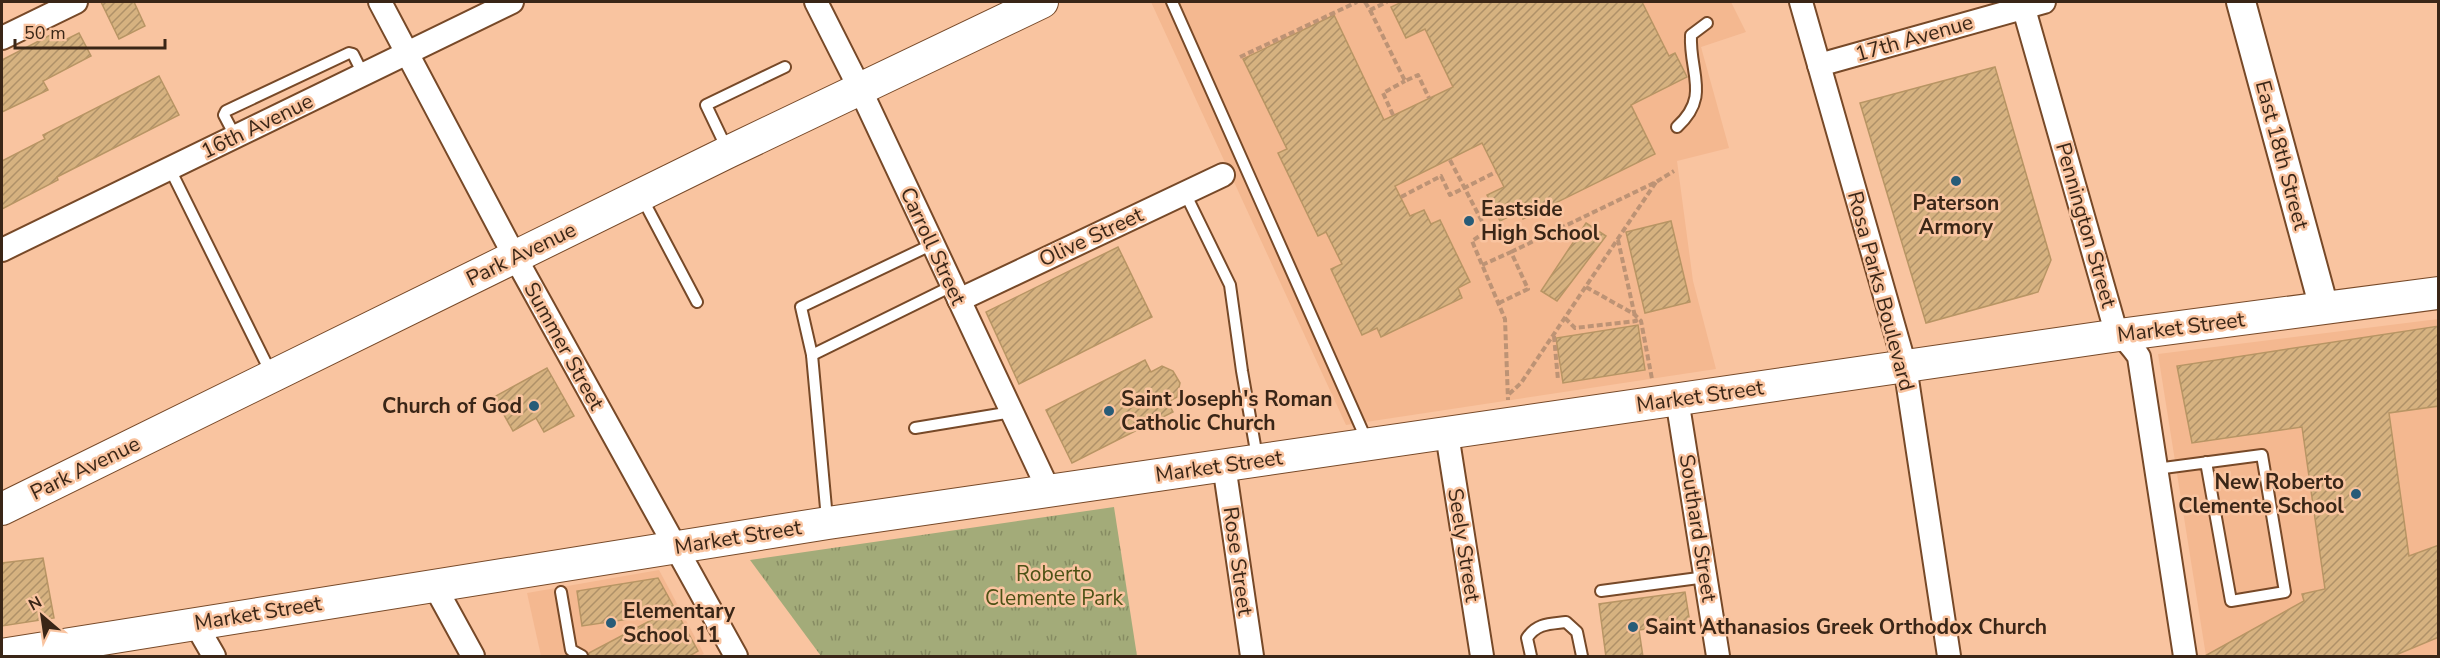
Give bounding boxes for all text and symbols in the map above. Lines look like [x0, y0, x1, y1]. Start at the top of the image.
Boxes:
street label: 17th Avenue [1852, 8, 1976, 68]
scale bar [15, 12, 165, 50]
text: 50 m [24, 21, 66, 45]
street label: East 18th Street [2249, 77, 2316, 233]
street label: 16th Avenue [196, 87, 318, 165]
street label: Pennington Street [2049, 139, 2123, 311]
marker: Paterson Armory [1949, 174, 1963, 188]
street label: Carroll Street [894, 183, 973, 310]
street label: Rosa Parks Boulevard [1841, 188, 1921, 394]
place label: Paterson Armory [1913, 189, 1999, 241]
place label: Eastside High School [1481, 195, 1600, 247]
street label: Olive Street [1034, 200, 1148, 273]
marker: Eastside High School [1462, 214, 1476, 228]
street label: Park Avenue [461, 215, 581, 293]
street label: Summer Street [517, 277, 611, 415]
street label: Market Street [2116, 305, 2247, 349]
street label: Market Street [1635, 373, 1766, 419]
place label: Saint Joseph's Roman Catholic Church [1121, 385, 1333, 437]
place label: Church of God [382, 392, 522, 420]
marker: Church of God [527, 399, 541, 413]
marker: Saint Joseph's Roman Catholic Church [1102, 404, 1116, 418]
street label: Park Avenue [25, 429, 145, 507]
street label: Market Street [1154, 443, 1285, 489]
street label: Southard Street [1673, 452, 1724, 604]
place label: New Roberto Clemente School [2178, 468, 2344, 520]
street label: Seely Street [1441, 486, 1487, 604]
marker: New Roberto Clemente School [2349, 487, 2363, 501]
street label: Rose Street [1217, 505, 1260, 618]
street label: Market Street [673, 513, 804, 561]
park label: Roberto Clemente Park [985, 560, 1124, 612]
north arrow [12, 586, 72, 646]
street label: Market Street [193, 589, 324, 637]
text: N [25, 591, 46, 616]
place label: Elementary School 11 [623, 597, 736, 649]
place label: Saint Athanasios Greek Orthodox Church [1645, 613, 2047, 641]
marker: Elementary School 11 [604, 616, 618, 630]
marker: Saint Athanasios Greek Orthodox Church [1626, 620, 1640, 634]

